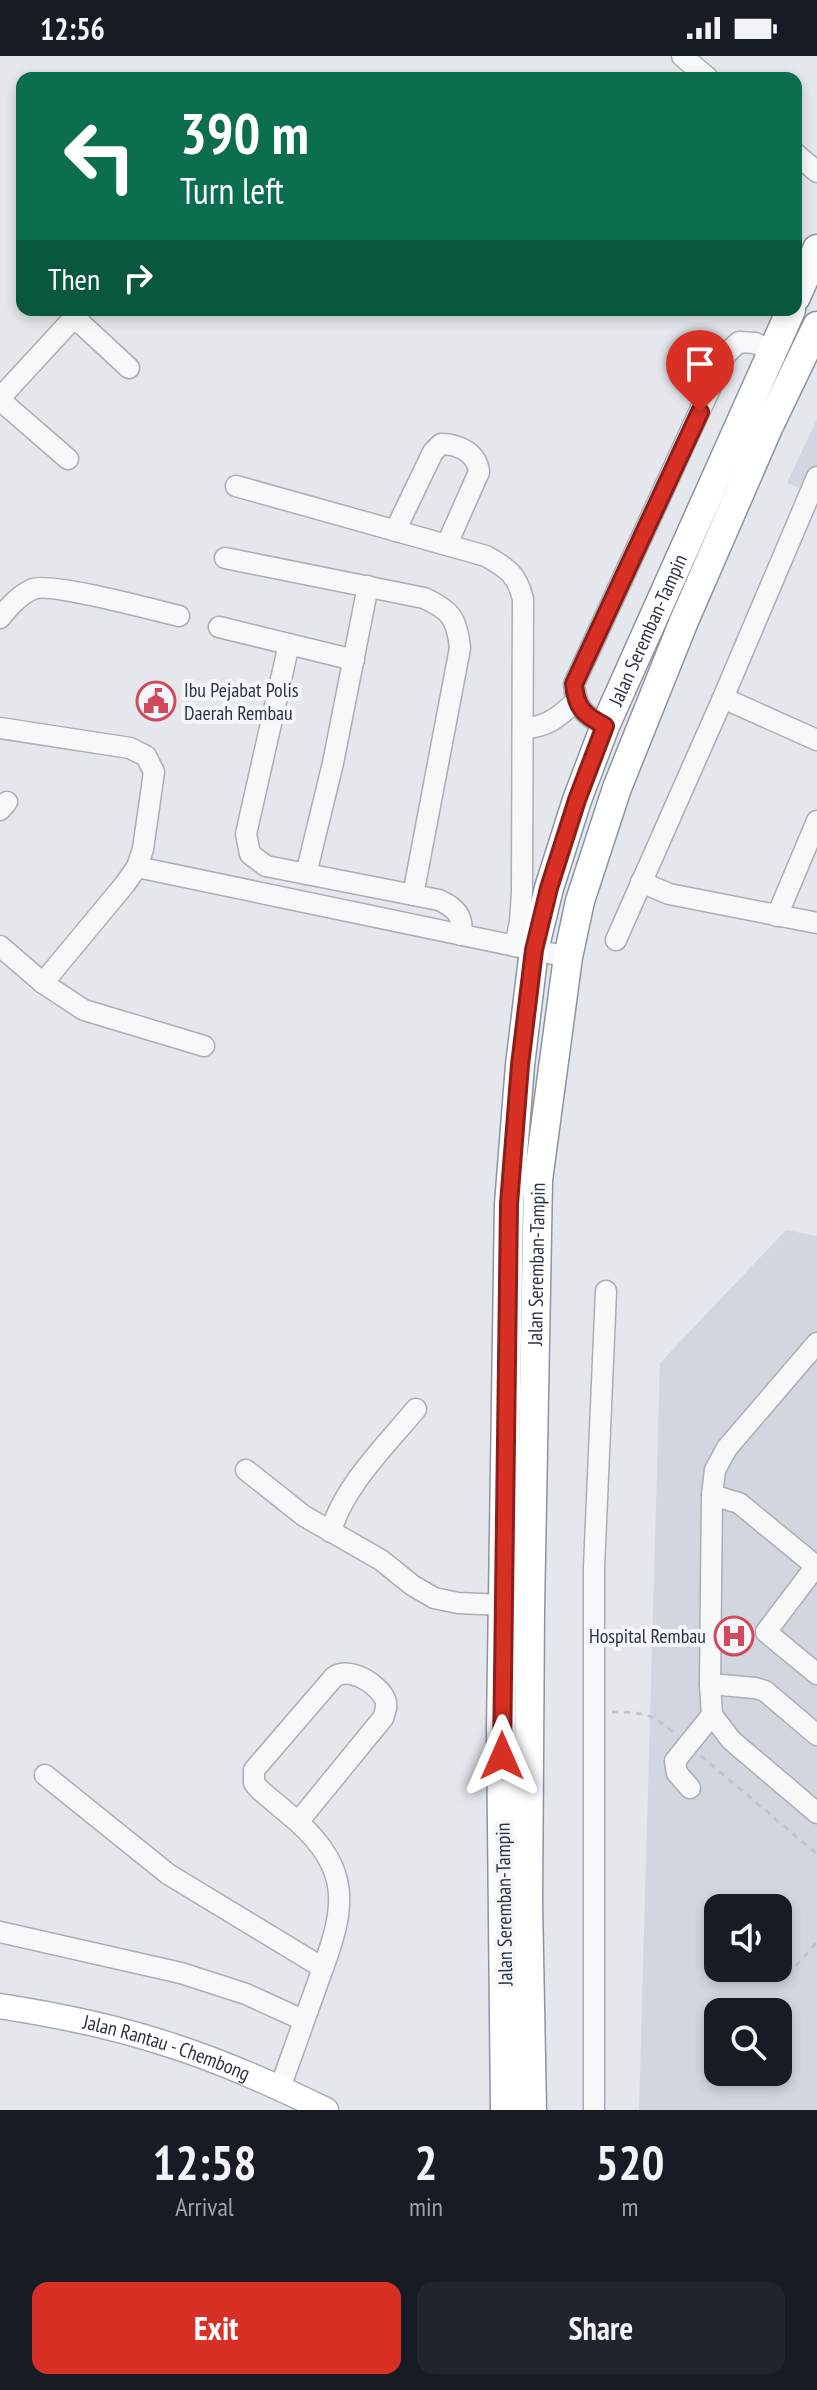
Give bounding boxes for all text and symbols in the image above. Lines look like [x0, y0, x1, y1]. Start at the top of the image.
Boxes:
text: 12:56 [40, 9, 105, 48]
text: 390 m [180, 97, 309, 169]
icon: left [48, 104, 152, 208]
text: Turn left [180, 167, 284, 214]
icon: right [116, 256, 160, 300]
text: Then [48, 259, 100, 298]
pin [666, 330, 734, 412]
icon: arrive [678, 342, 722, 386]
street label: Jalan Seremban-Tampin [602, 550, 693, 711]
place label: Ibu Pejabat Polis Daerah Rembau [184, 677, 299, 726]
public building icon: Ibu Pejabat Polis Daerah Rembau [135, 680, 177, 722]
street label: Jalan Seremban-Tampin [522, 1182, 551, 1347]
hospital icon: Hospital Rembau [713, 1615, 755, 1657]
place label: Hospital Rembau [589, 1623, 706, 1649]
position arrow [460, 1714, 544, 1798]
street label: Jalan Seremban-Tampin [490, 1822, 518, 1987]
map controls [704, 1894, 792, 2086]
button: sound [704, 1894, 792, 1982]
button: search [704, 1998, 792, 2086]
street label: Jalan Rantau - Chembong [80, 2009, 254, 2087]
text: 12:58 [153, 2131, 256, 2193]
text: 2 [415, 2131, 437, 2193]
text: 520 [596, 2131, 664, 2193]
text: Arrival [175, 2190, 234, 2223]
text: min [409, 2190, 443, 2223]
text: m [622, 2190, 638, 2223]
button: Exit [32, 2282, 401, 2374]
button: Share [417, 2282, 785, 2374]

